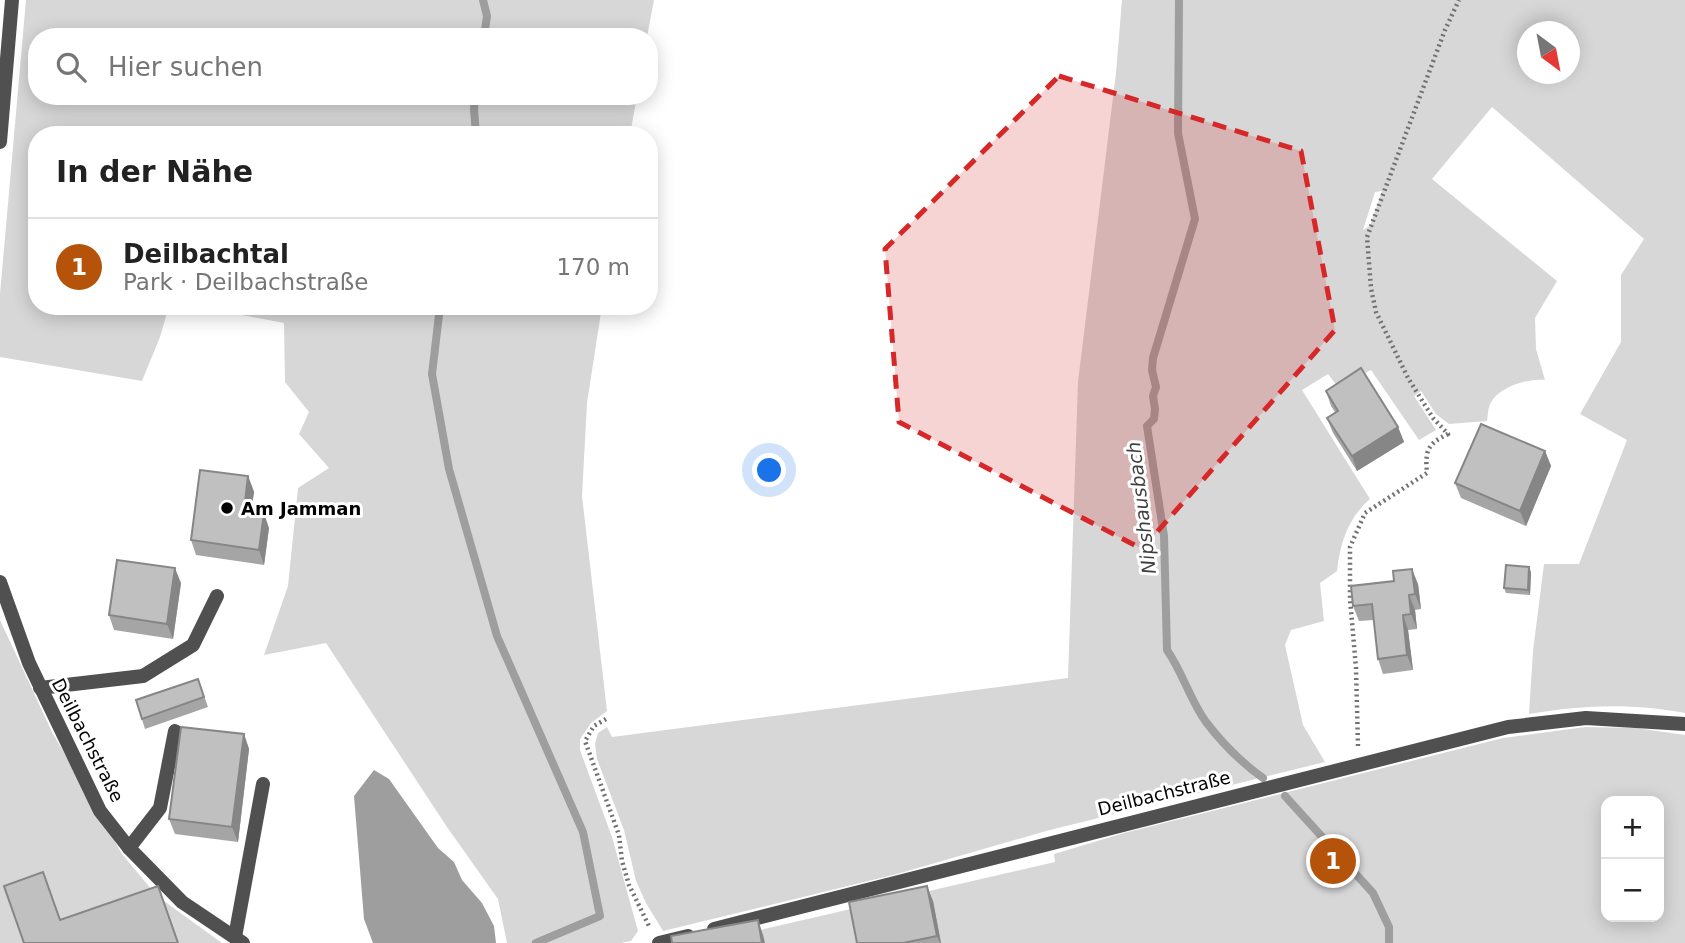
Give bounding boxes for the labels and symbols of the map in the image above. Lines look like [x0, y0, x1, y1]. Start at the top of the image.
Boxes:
north arrow [1517, 21, 1580, 84]
water label: Nipshausbach [1122, 441, 1160, 575]
your location [752, 453, 786, 487]
place label: Am Jamman [241, 498, 361, 519]
marker: Am Jamman [219, 500, 235, 516]
street label: Deilbachstraße [48, 675, 128, 805]
street label: Deilbachstraße [1095, 766, 1233, 820]
pin: 1 [1310, 835, 1356, 887]

